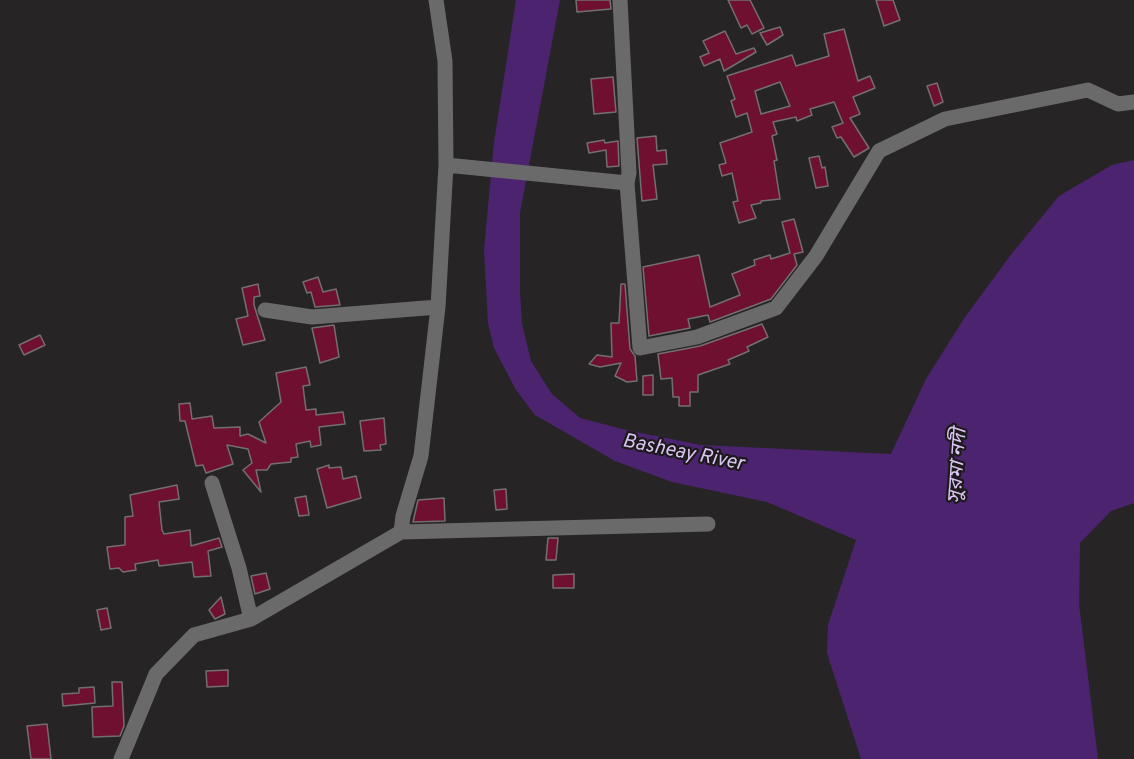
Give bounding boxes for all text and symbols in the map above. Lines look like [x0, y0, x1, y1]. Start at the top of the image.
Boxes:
water label: সুরমা নদী [944, 428, 974, 504]
water label: Basheay River [620, 430, 746, 478]

